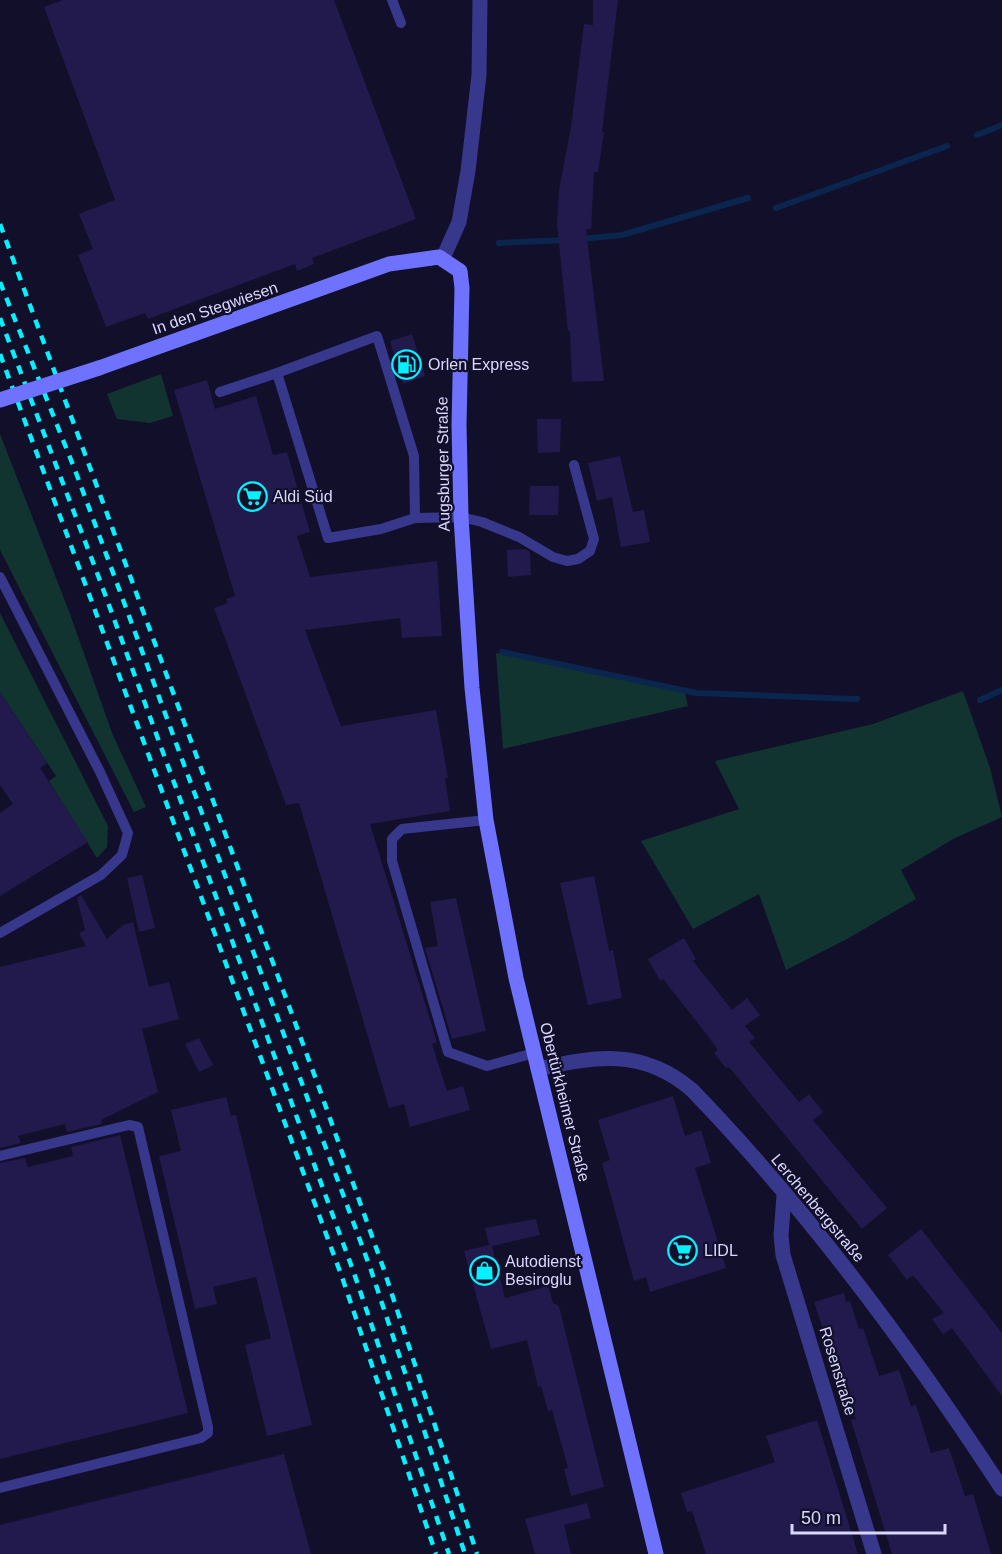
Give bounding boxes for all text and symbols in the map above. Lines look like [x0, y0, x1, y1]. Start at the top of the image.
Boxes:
street label: In den Stegwiesen [150, 279, 280, 337]
fuel station icon: Orlen Express [391, 348, 423, 380]
place label: Orlen Express [428, 356, 529, 373]
street label: Augsburger Straße [433, 396, 453, 532]
supermarket icon: Aldi Süd [236, 480, 268, 512]
place label: Aldi Süd [273, 488, 333, 505]
street label: Obertürkheimer Straße [537, 1021, 593, 1184]
street label: Lerchenbergstraße [768, 1151, 868, 1265]
supermarket icon: LIDL [667, 1234, 699, 1266]
place label: LIDL [704, 1242, 738, 1259]
place label: Autodienst Besiroglu [505, 1253, 581, 1288]
shop icon: Autodienst Besiroglu [468, 1254, 500, 1286]
street label: Rosenstraße [816, 1325, 860, 1417]
scale bar [792, 1497, 945, 1535]
text: 50 m [801, 1508, 841, 1528]

